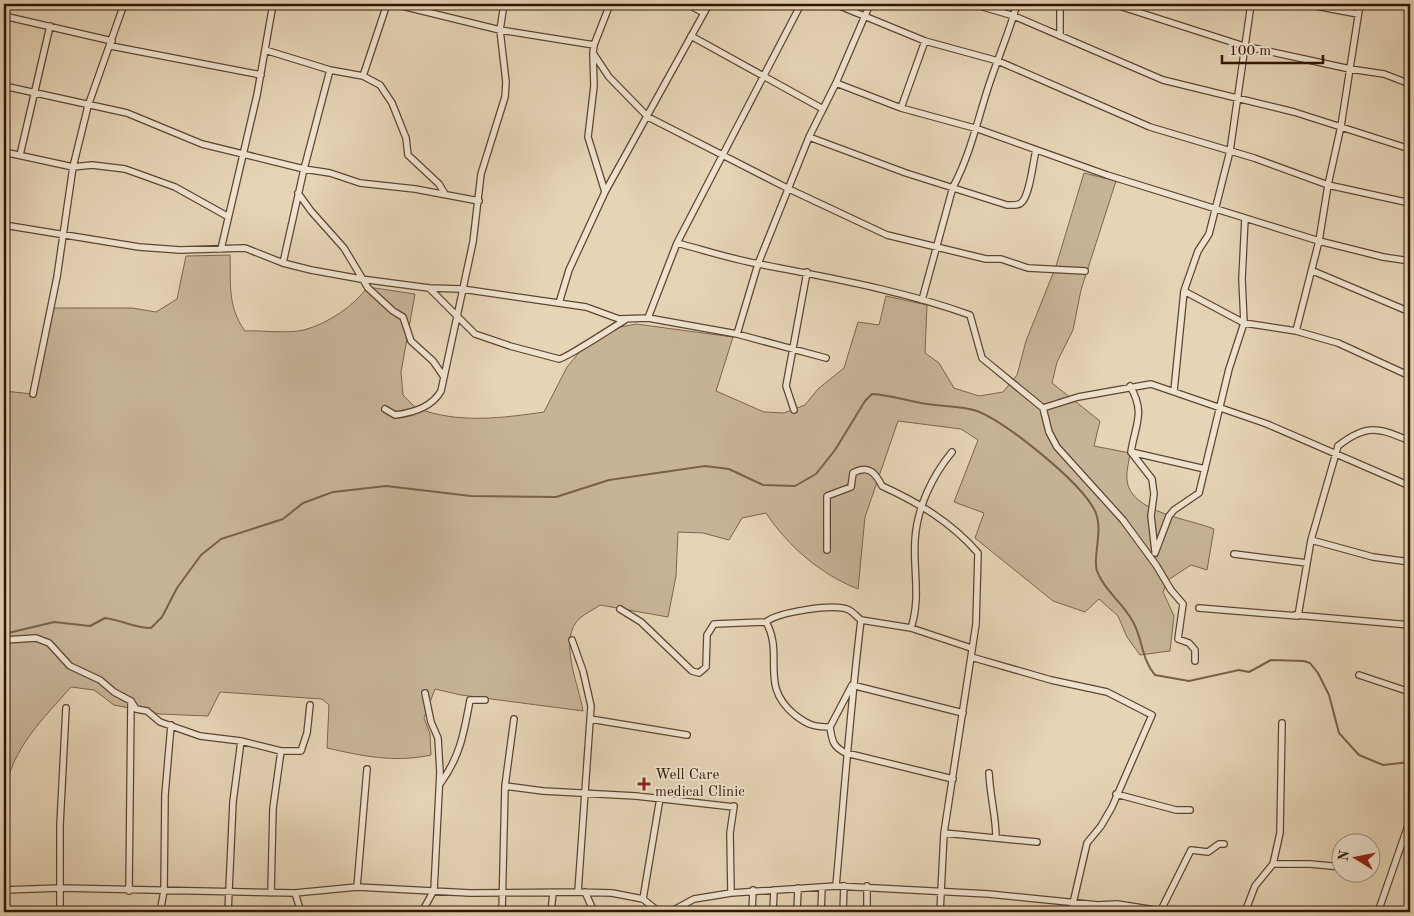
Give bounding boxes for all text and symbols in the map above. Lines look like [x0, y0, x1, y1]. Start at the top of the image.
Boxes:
scale bar [1222, 32, 1323, 64]
text: 100 m [1229, 44, 1271, 59]
place label: Well Care medical Clinic [655, 768, 745, 800]
marker: Well Care medical Clinic [637, 777, 651, 791]
north arrow [1332, 834, 1382, 884]
text: N [1336, 849, 1352, 862]

